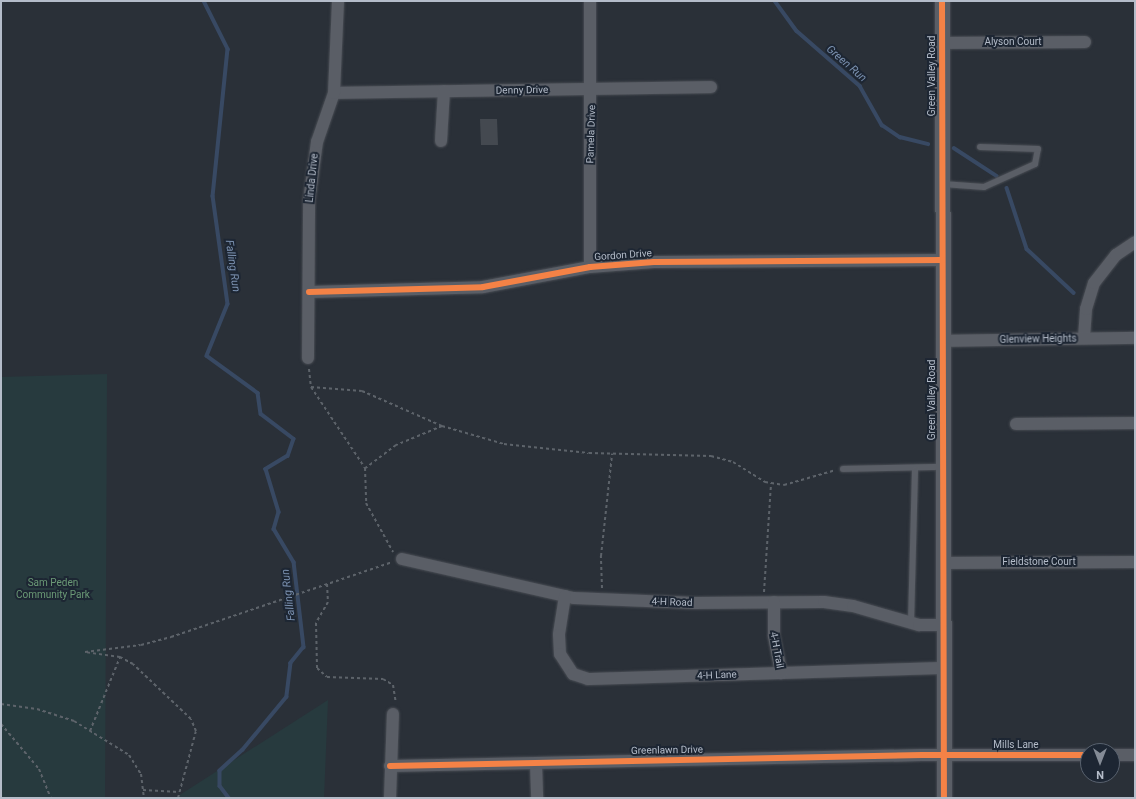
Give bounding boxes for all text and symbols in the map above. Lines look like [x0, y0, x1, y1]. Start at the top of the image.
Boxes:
street label: Green Valley Road [926, 36, 938, 116]
street label: Alyson Court [984, 36, 1042, 48]
water label: Green Run [823, 43, 869, 85]
street label: Denny Drive [496, 84, 548, 96]
street label: Pamela Drive [584, 105, 598, 163]
street label: Linda Drive [303, 153, 321, 203]
water label: Falling Run [222, 239, 242, 293]
street label: Gordon Drive [594, 247, 652, 263]
street label: Glenview Heights [999, 332, 1077, 346]
street label: Green Valley Road [926, 360, 938, 440]
street label: Fieldstone Court [1002, 556, 1076, 568]
water label: Falling Run [279, 568, 299, 622]
park label: Sam Peden Community Park [16, 576, 90, 600]
street label: 4-H Road [651, 595, 693, 609]
street label: 4-H Trail [768, 631, 786, 669]
street label: 4-H Lane [697, 668, 737, 682]
street label: Mills Lane [993, 739, 1039, 751]
street label: Greenlawn Drive [631, 743, 703, 757]
north arrow [1080, 743, 1120, 783]
text: N [1096, 768, 1104, 781]

